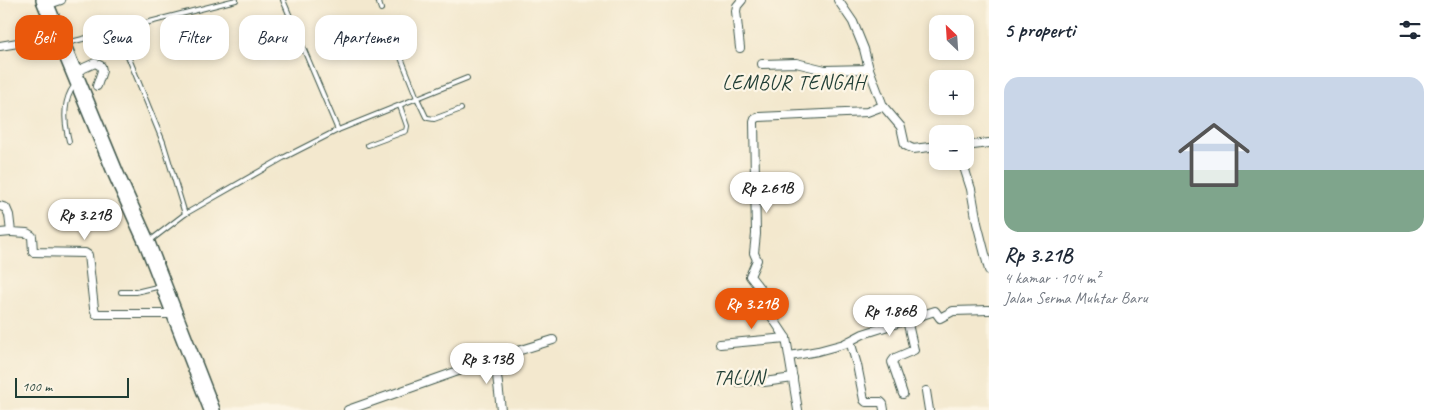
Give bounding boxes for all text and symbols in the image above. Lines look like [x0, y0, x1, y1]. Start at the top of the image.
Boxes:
chip: Beli [15, 15, 73, 60]
chip: Sewa [83, 15, 150, 60]
chip: Filter [160, 15, 229, 60]
chip: Baru [239, 15, 305, 60]
chip: Apartemen [315, 15, 417, 60]
north arrow [929, 15, 974, 60]
map controls [929, 15, 974, 170]
icon: filters [1396, 16, 1424, 44]
text: 5 properti [1004, 17, 1075, 43]
district label: LEMBUR TENGAH [722, 70, 869, 95]
button: + [929, 70, 974, 115]
icon: home [1169, 110, 1259, 200]
button: − [929, 125, 974, 170]
pin: Rp 2.61B [715, 172, 819, 214]
text: Rp 2.61B [741, 178, 793, 198]
pin: Rp 3.21B [33, 198, 137, 241]
text: Rp 3.21B [59, 205, 111, 225]
text: Rp 3.21B [1004, 242, 1072, 268]
text: 4 kamar · 104 m² [1004, 268, 1100, 288]
pin: Rp 3.21B [700, 288, 804, 330]
text: Jalan Serma Muhtar Baru [1004, 288, 1148, 308]
text: Rp 3.21B [726, 294, 778, 314]
pin: Rp 1.86B [838, 294, 942, 337]
text: Rp 1.86B [864, 301, 916, 321]
pin: Rp 3.13B [435, 342, 539, 385]
text: Rp 3.13B [461, 349, 513, 369]
district label: TALUN [713, 365, 767, 390]
scale bar [15, 375, 129, 398]
text: 100 m [22, 378, 52, 395]

